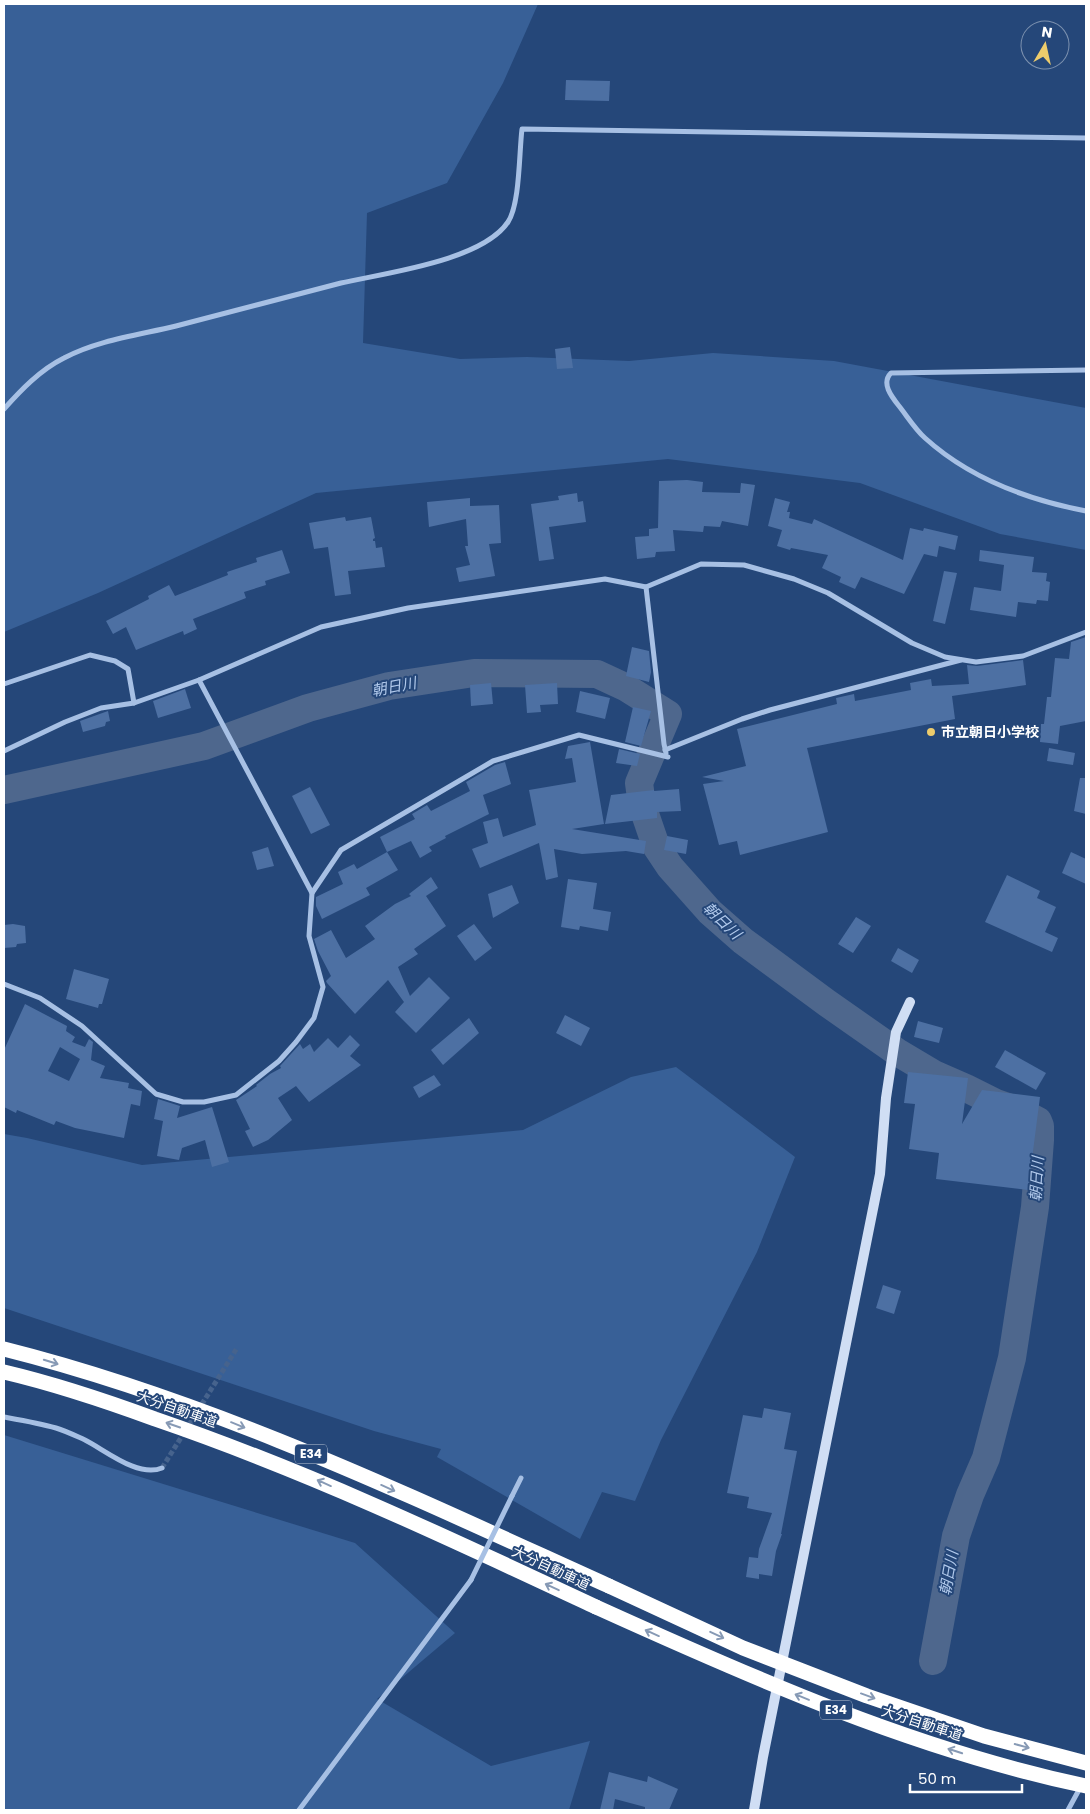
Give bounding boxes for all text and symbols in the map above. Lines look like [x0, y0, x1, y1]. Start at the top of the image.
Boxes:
north arrow [1020, 20, 1070, 70]
text: N [1040, 21, 1054, 43]
water label: 朝日川 [370, 672, 420, 701]
place label: 市立朝日小学校 [941, 722, 1039, 742]
marker: 市立朝日小学校 [925, 726, 937, 738]
water label: 朝日川 [699, 897, 747, 945]
water label: 朝日川 [1025, 1154, 1048, 1202]
one-way arrow [42, 1357, 58, 1367]
street label: 大分自動車道 [134, 1386, 220, 1432]
one-way arrow [165, 1419, 181, 1429]
one-way arrow [230, 1420, 245, 1430]
road number: E34 [295, 1445, 327, 1464]
one-way arrow [317, 1478, 332, 1488]
one-way arrow [380, 1483, 395, 1493]
street label: 大分自動車道 [509, 1541, 593, 1595]
water label: 朝日川 [934, 1547, 963, 1597]
one-way arrow [545, 1581, 560, 1591]
one-way arrow [645, 1627, 660, 1637]
one-way arrow [709, 1631, 724, 1641]
one-way arrow [795, 1691, 810, 1701]
one-way arrow [859, 1692, 875, 1701]
road number: E34 [820, 1700, 852, 1720]
street label: 大分自動車道 [879, 1701, 965, 1745]
one-way arrow [1014, 1742, 1030, 1751]
one-way arrow [947, 1746, 963, 1755]
scale bar [910, 1762, 1022, 1794]
text: 50 m [918, 1768, 956, 1789]

